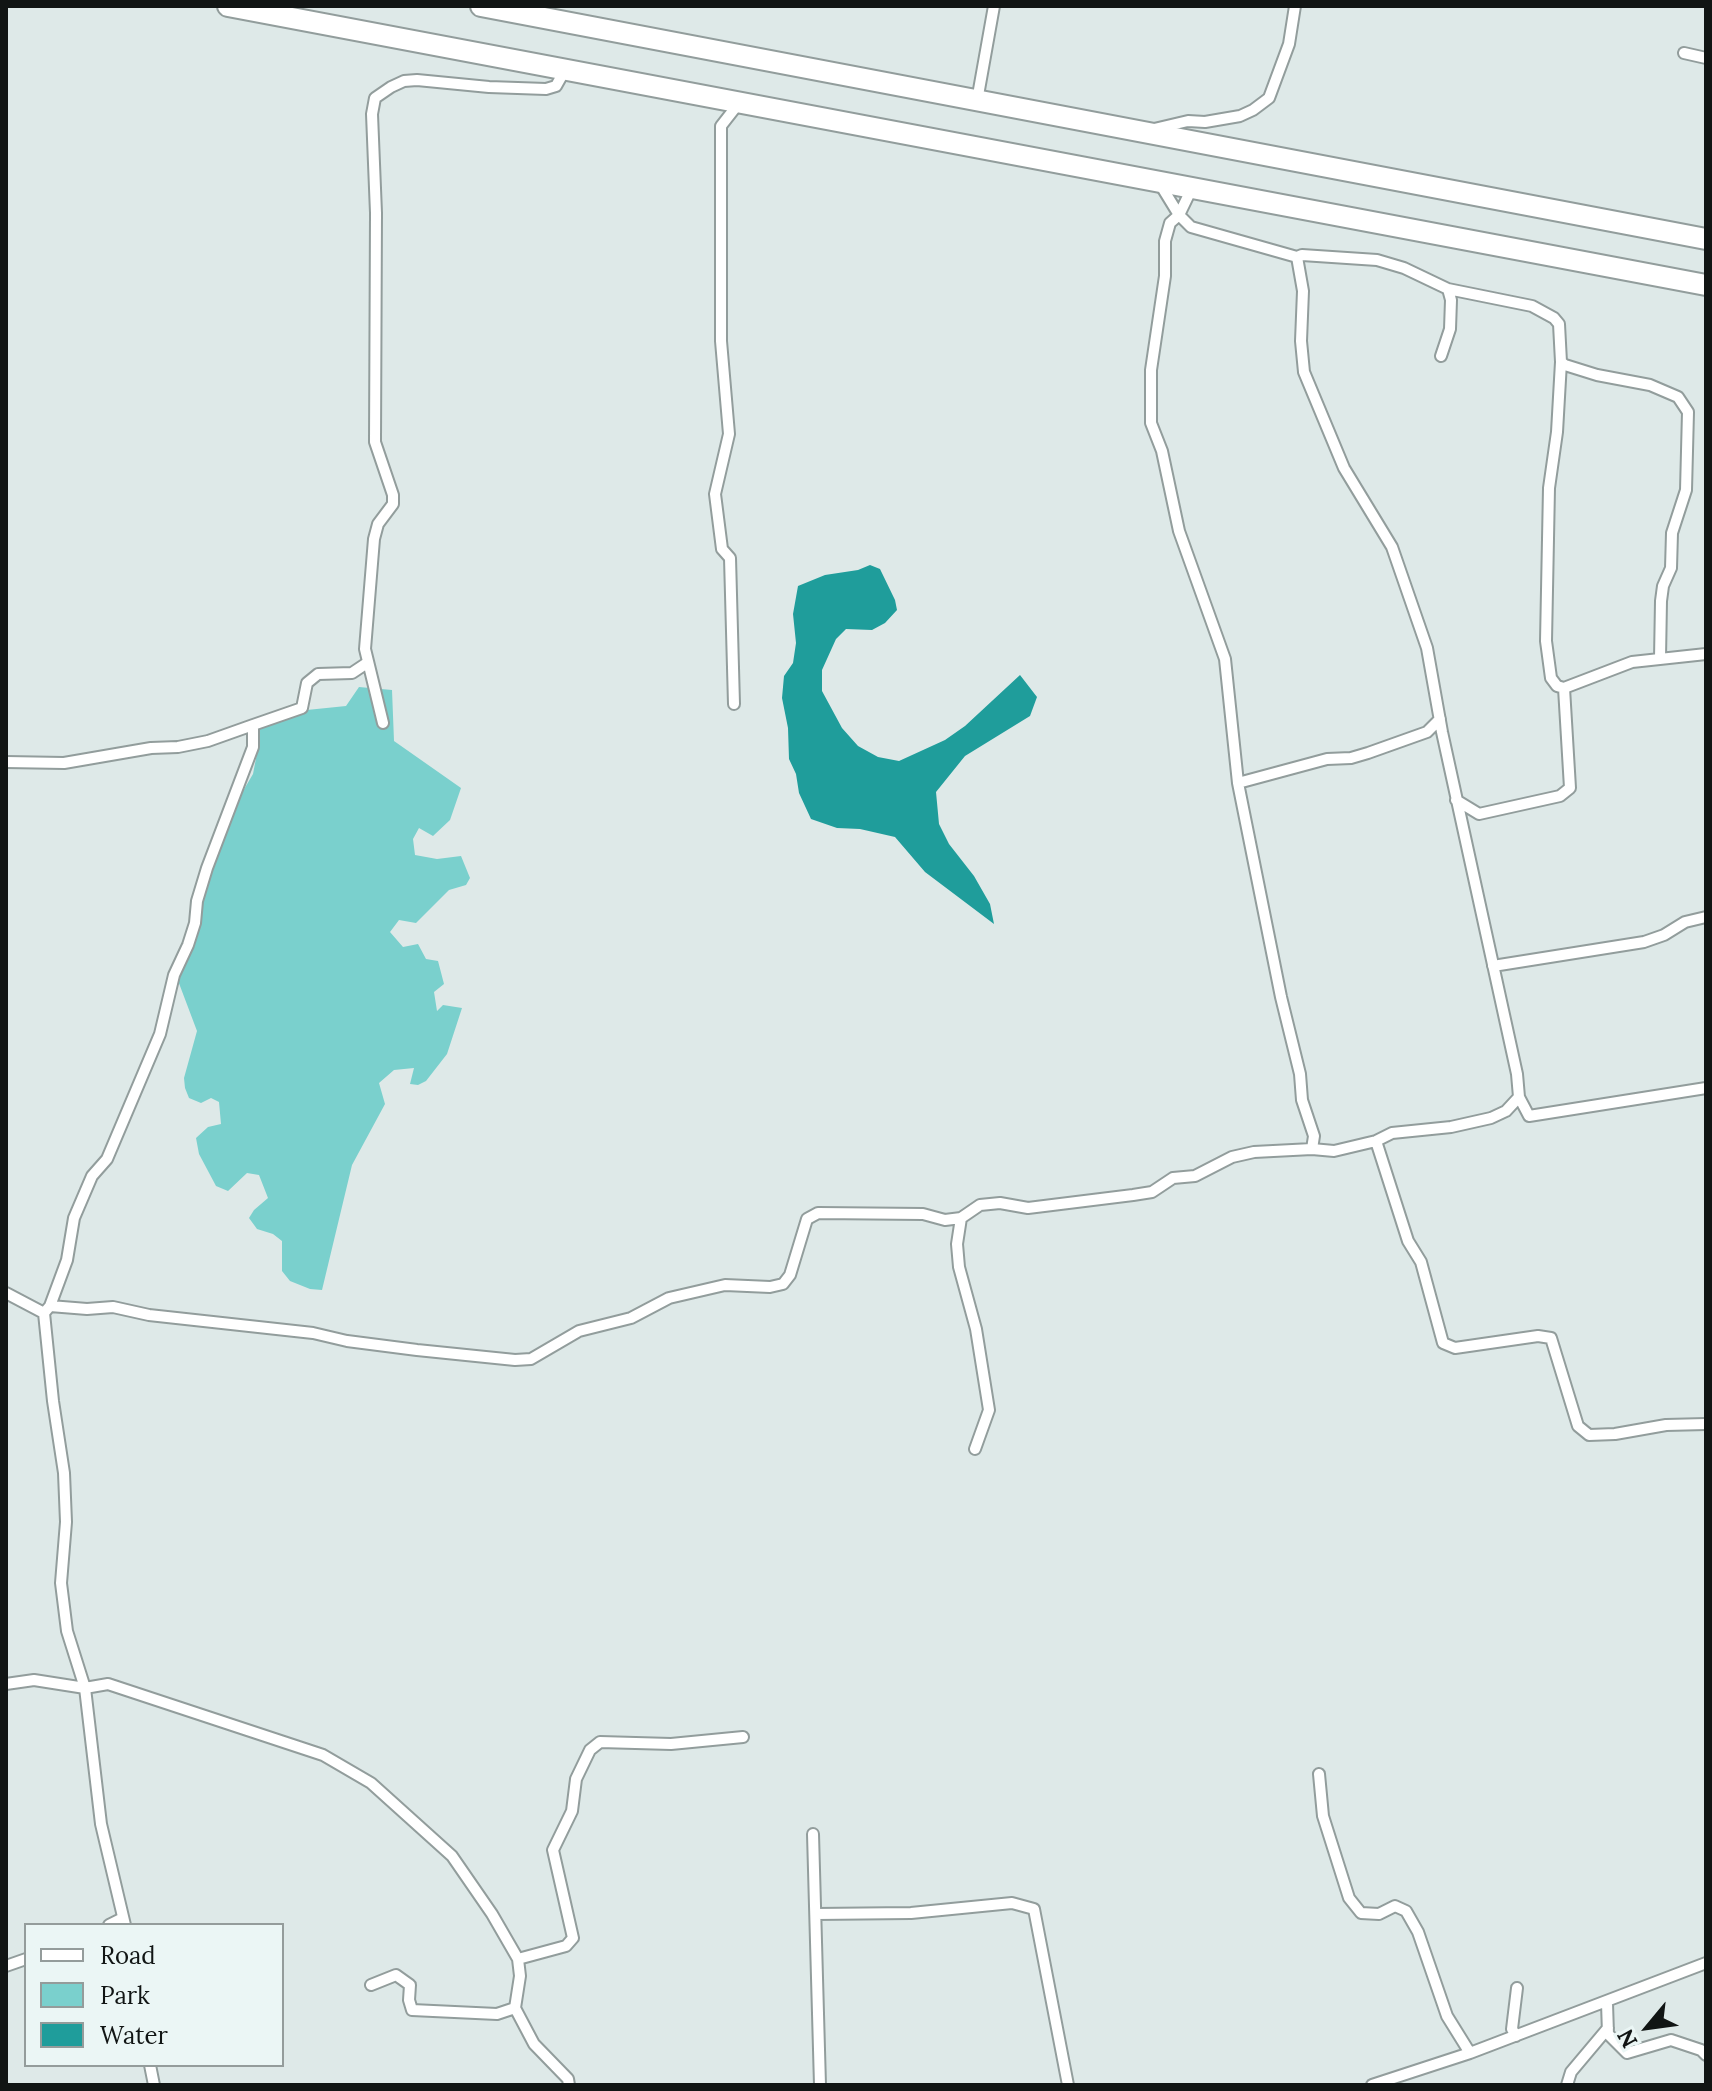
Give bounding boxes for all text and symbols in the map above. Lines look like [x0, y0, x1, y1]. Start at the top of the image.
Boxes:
legend [24, 1923, 284, 2067]
text: Road [100, 1940, 156, 1971]
text: Park [100, 1980, 150, 2011]
north arrow [1608, 1987, 1688, 2067]
text: Water [100, 2020, 168, 2051]
text: N [1611, 2024, 1643, 2053]

